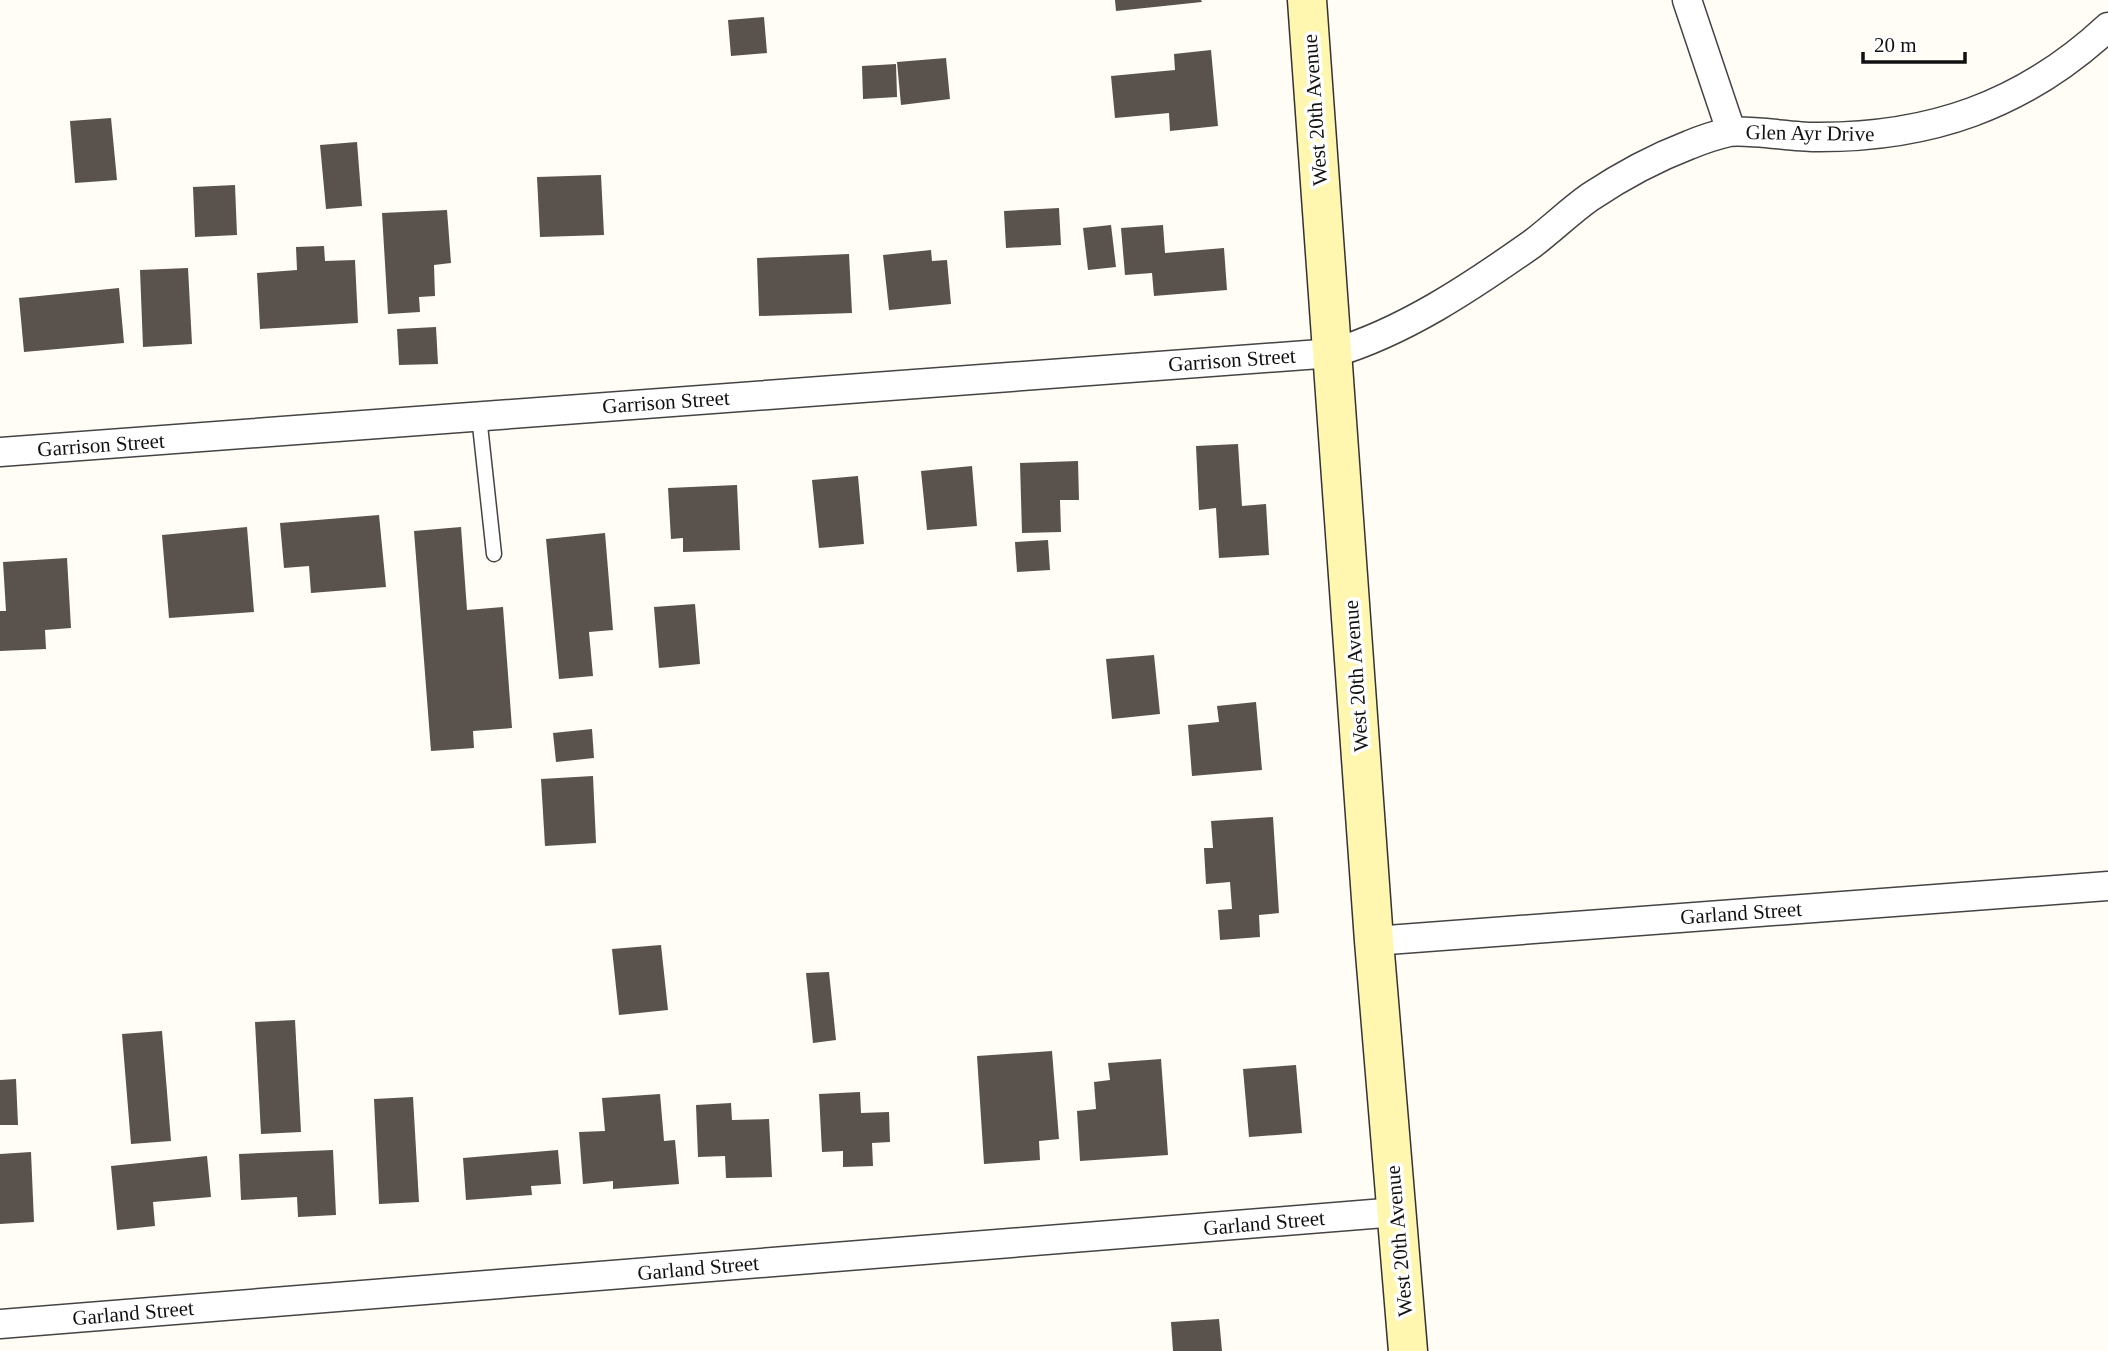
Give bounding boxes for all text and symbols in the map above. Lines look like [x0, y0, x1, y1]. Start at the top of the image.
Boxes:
scale bar [1863, 21, 1965, 65]
street label: West 20th Avenue [1298, 33, 1332, 187]
text: 20 m [1874, 33, 1917, 57]
street label: Glen Ayr Drive [1745, 120, 1875, 146]
street label: Garrison Street [1167, 344, 1297, 376]
street label: Garrison Street [601, 386, 731, 418]
street label: Garrison Street [36, 429, 166, 461]
street label: West 20th Avenue [1339, 599, 1373, 753]
street label: Garland Street [1679, 897, 1803, 929]
street label: West 20th Avenue [1380, 1164, 1418, 1318]
street label: Garland Street [1202, 1206, 1326, 1240]
street label: Garland Street [636, 1251, 760, 1285]
street label: Garland Street [71, 1296, 195, 1330]

